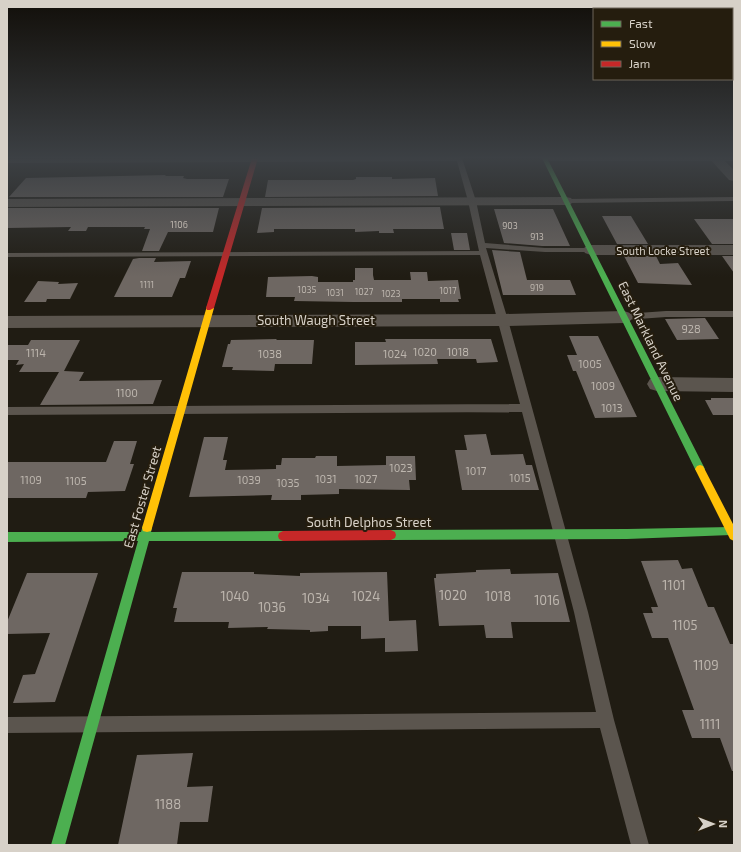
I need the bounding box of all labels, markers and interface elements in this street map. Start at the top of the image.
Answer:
legend [593,8,733,80]
text: Fast [629,16,653,30]
text: Slow [629,36,656,50]
text: Jam [629,56,650,70]
house number: 1106 [170,219,188,230]
house number: 903 [502,220,518,231]
house number: 913 [530,231,544,242]
street label: South Locke Street [616,244,710,257]
street label: East Markland Avenue [615,278,687,404]
house number: 1111 [140,279,154,290]
house number: 919 [530,282,544,293]
house number: 1035 [298,284,317,295]
house number: 1017 [439,285,457,296]
house number: 1027 [355,286,374,297]
house number: 1031 [326,287,344,298]
house number: 1023 [381,288,401,299]
street label: South Waugh Street [257,312,375,328]
house number: 928 [681,322,701,335]
house number: 1020 [413,345,437,358]
house number: 1018 [447,345,469,358]
house number: 1114 [26,346,46,359]
house number: 1038 [258,347,282,360]
house number: 1024 [383,347,407,360]
house number: 1005 [578,357,602,370]
house number: 1009 [591,379,615,392]
house number: 1100 [116,386,138,399]
house number: 1013 [601,401,623,414]
street label: East Foster Street [120,444,164,550]
house number: 1023 [389,461,413,474]
house number: 1017 [465,464,487,477]
house number: 1015 [509,471,531,484]
house number: 1031 [315,472,337,485]
house number: 1027 [355,472,378,485]
house number: 1109 [20,473,42,486]
house number: 1039 [237,473,261,486]
house number: 1105 [65,474,87,487]
house number: 1035 [276,476,300,489]
street label: South Delphos Street [306,514,432,530]
house number: 1101 [662,577,686,593]
house number: 1020 [439,587,467,603]
house number: 1040 [221,588,249,604]
house number: 1024 [352,588,380,604]
house number: 1018 [485,588,511,604]
house number: 1034 [302,590,330,606]
house number: 1016 [534,592,560,608]
house number: 1036 [258,599,286,615]
house number: 1105 [672,617,698,633]
house number: 1109 [693,657,719,673]
house number: 1111 [700,716,720,732]
house number: 1188 [155,796,181,812]
north arrow [693,804,733,844]
text: N [717,820,730,828]

